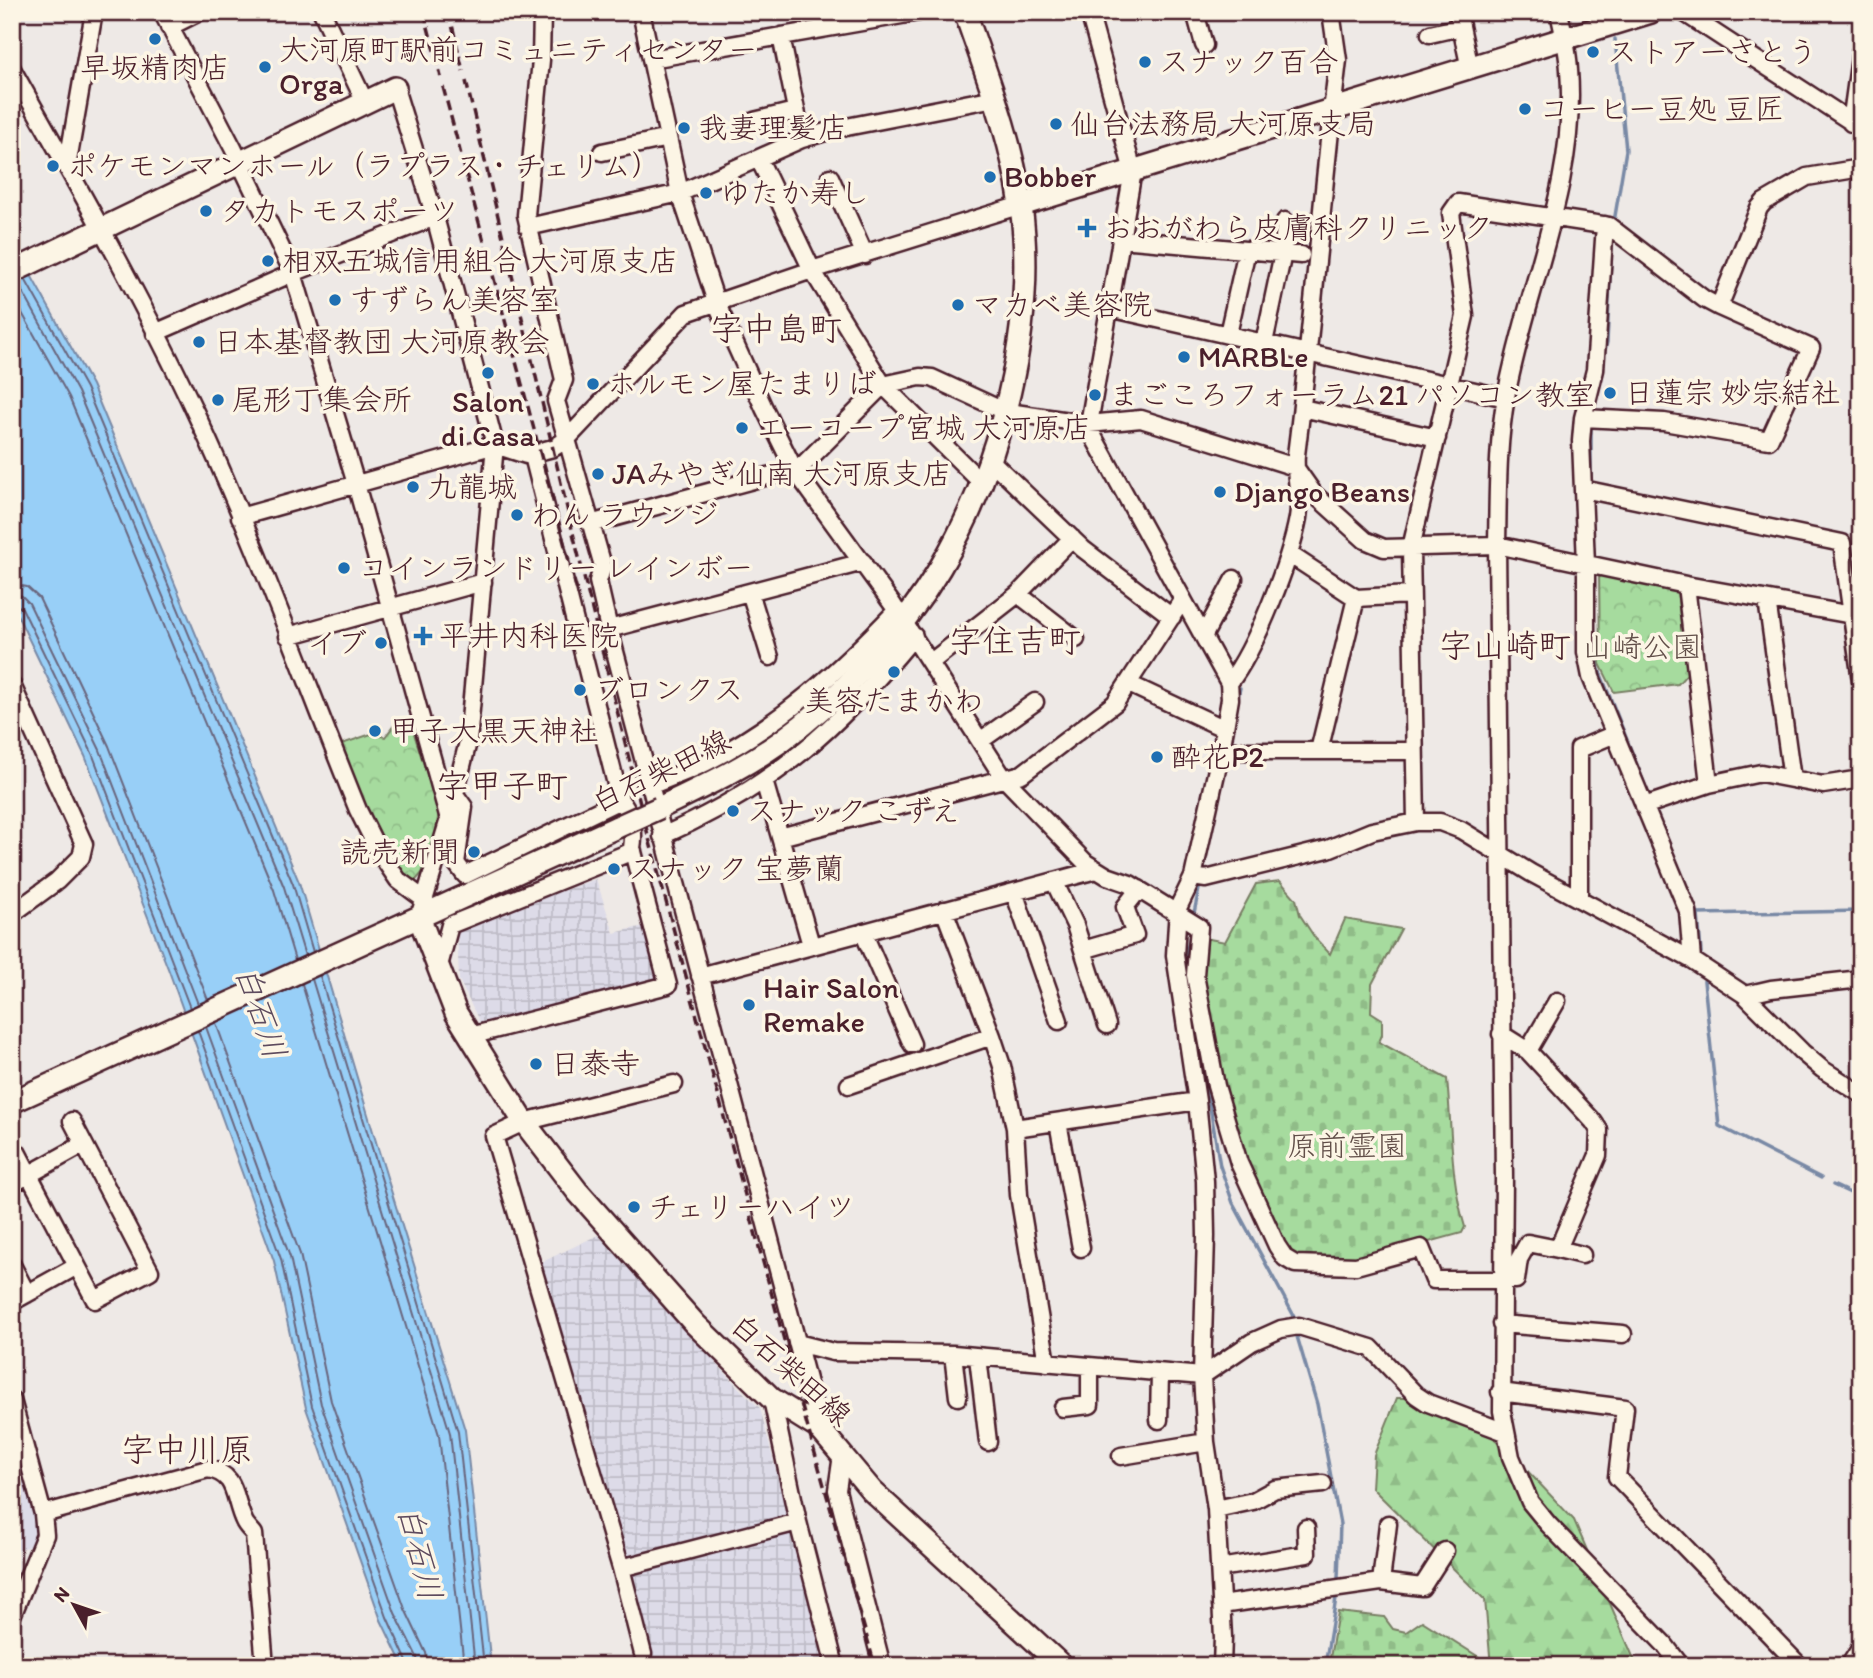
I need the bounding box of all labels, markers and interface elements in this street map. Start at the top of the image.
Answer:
marker: 早坂精肉店 [147,31,163,47]
place label: 大河原町駅前コミュニティセンター Orga [279,31,758,102]
place label: ストアーさとう [1607,33,1818,70]
place label: スナック百合 [1159,43,1338,80]
marker: ストアーさとう [1585,44,1601,60]
place label: 早坂精肉店 [80,49,230,86]
marker: スナック百合 [1137,54,1153,70]
marker: 大河原町駅前コミュニティセンター Orga [257,59,273,75]
place label: コーヒー豆処 豆匠 [1539,90,1784,127]
marker: コーヒー豆処 豆匠 [1517,101,1533,117]
place label: 仙台法務局 大河原支局 [1070,105,1377,142]
place label: 我妻理髪店 [698,109,848,146]
marker: 仙台法務局 大河原支局 [1048,116,1064,132]
marker: 我妻理髪店 [676,120,692,136]
place label: ポケモンマンホール（ラプラス・チェリム） [67,147,661,184]
marker: ポケモンマンホール（ラプラス・チェリム） [45,158,61,174]
place label: Bobber [1004,158,1096,195]
marker: Bobber [982,169,998,185]
place label: ゆたか寿し [720,174,870,211]
marker: ゆたか寿し [698,185,714,201]
place label: タカトモスポーツ [220,192,459,229]
marker: タカトモスポーツ [198,203,214,219]
place label: おおがわら皮膚科クリニック [1103,209,1493,246]
marker: おおがわら皮膚科クリニック [1077,218,1097,238]
place label: 相双五城信用組合 大河原支店 [282,242,679,279]
marker: 相双五城信用組合 大河原支店 [260,253,276,269]
place label: すずらん美容室 [349,281,559,318]
place label: マカベ美容院 [972,286,1152,323]
marker: すずらん美容室 [327,292,343,308]
marker: マカベ美容院 [950,297,966,313]
district label: 字中島町 [710,309,842,348]
place label: 日本基督教団 大河原教会 [213,323,550,360]
marker: 日本基督教団 大河原教会 [191,334,207,350]
place label: MARBLe [1198,338,1309,375]
marker: MARBLe [1176,349,1192,365]
marker: Salon di Casa [480,365,496,381]
place label: ホルモン屋たまりば [607,365,877,402]
place label: 日蓮宗 妙宗結社 [1624,374,1841,411]
marker: ホルモン屋たまりば [585,376,601,392]
place label: まごころフォーラム21 パソコン教室 [1109,376,1595,413]
place label: 尾形丁集会所 [232,381,412,418]
place label: Salon di Casa [441,383,535,454]
marker: 日蓮宗 妙宗結社 [1602,385,1618,401]
marker: まごころフォーラム21 パソコン教室 [1087,387,1103,403]
marker: 尾形丁集会所 [210,392,226,408]
place label: エーコープ宮城 大河原店 [756,409,1092,446]
marker: エーコープ宮城 大河原店 [734,420,750,436]
place label: JAみやぎ仙南 大河原支店 [612,455,952,492]
marker: JAみやぎ仙南 大河原支店 [590,466,606,482]
place label: 九龍城 [427,468,517,505]
place label: Django Beans [1234,473,1410,510]
marker: 九龍城 [405,479,421,495]
marker: Django Beans [1212,484,1228,500]
place label: わん ラウンジ [531,496,718,533]
marker: わん ラウンジ [509,507,525,523]
place label: コインランドリー レインボー [358,549,754,586]
marker: コインランドリー レインボー [336,560,352,576]
place label: 平井内科医院 [439,617,619,654]
district label: 字住吉町 [949,621,1081,660]
place label: イブ [307,624,367,661]
marker: 平井内科医院 [413,626,433,646]
district label: 字山崎町 [1439,626,1571,665]
park label: 山崎公園 [1582,628,1702,665]
marker: イブ [373,635,389,651]
marker: 美容たまかわ [886,664,902,680]
place label: ブロンクス [594,671,743,708]
marker: ブロンクス [572,682,588,698]
place label: 美容たまかわ [804,682,984,719]
place label: 甲子大黒天神社 [389,712,599,749]
street label: 白石柴田線 [585,721,736,820]
marker: 甲子大黒天神社 [367,723,383,739]
place label: 酔花P2 [1171,738,1264,775]
marker: 酔花P2 [1149,749,1165,765]
district label: 字甲子町 [436,766,568,805]
place label: スナック こずえ [747,792,961,829]
marker: スナック こずえ [725,803,741,819]
place label: 読売新聞 [340,833,460,870]
marker: 読売新聞 [466,844,482,860]
place label: スナック 宝夢蘭 [628,850,844,887]
marker: スナック 宝夢蘭 [606,861,622,877]
water label: 白石川 [227,960,295,1064]
place label: Hair Salon Remake [763,969,899,1040]
marker: Hair Salon Remake [741,997,757,1013]
place label: 日泰寺 [550,1045,640,1082]
marker: 日泰寺 [528,1056,544,1072]
park label: 原前霊園 [1287,1127,1407,1164]
place label: チェリーハイツ [648,1188,855,1225]
marker: チェリーハイツ [626,1199,642,1215]
street label: 白石柴田線 [723,1306,859,1434]
district label: 字中川原 [121,1430,253,1469]
water label: 白石川 [390,1502,450,1604]
north arrow [38,1570,108,1640]
text: N [48,1582,74,1607]

